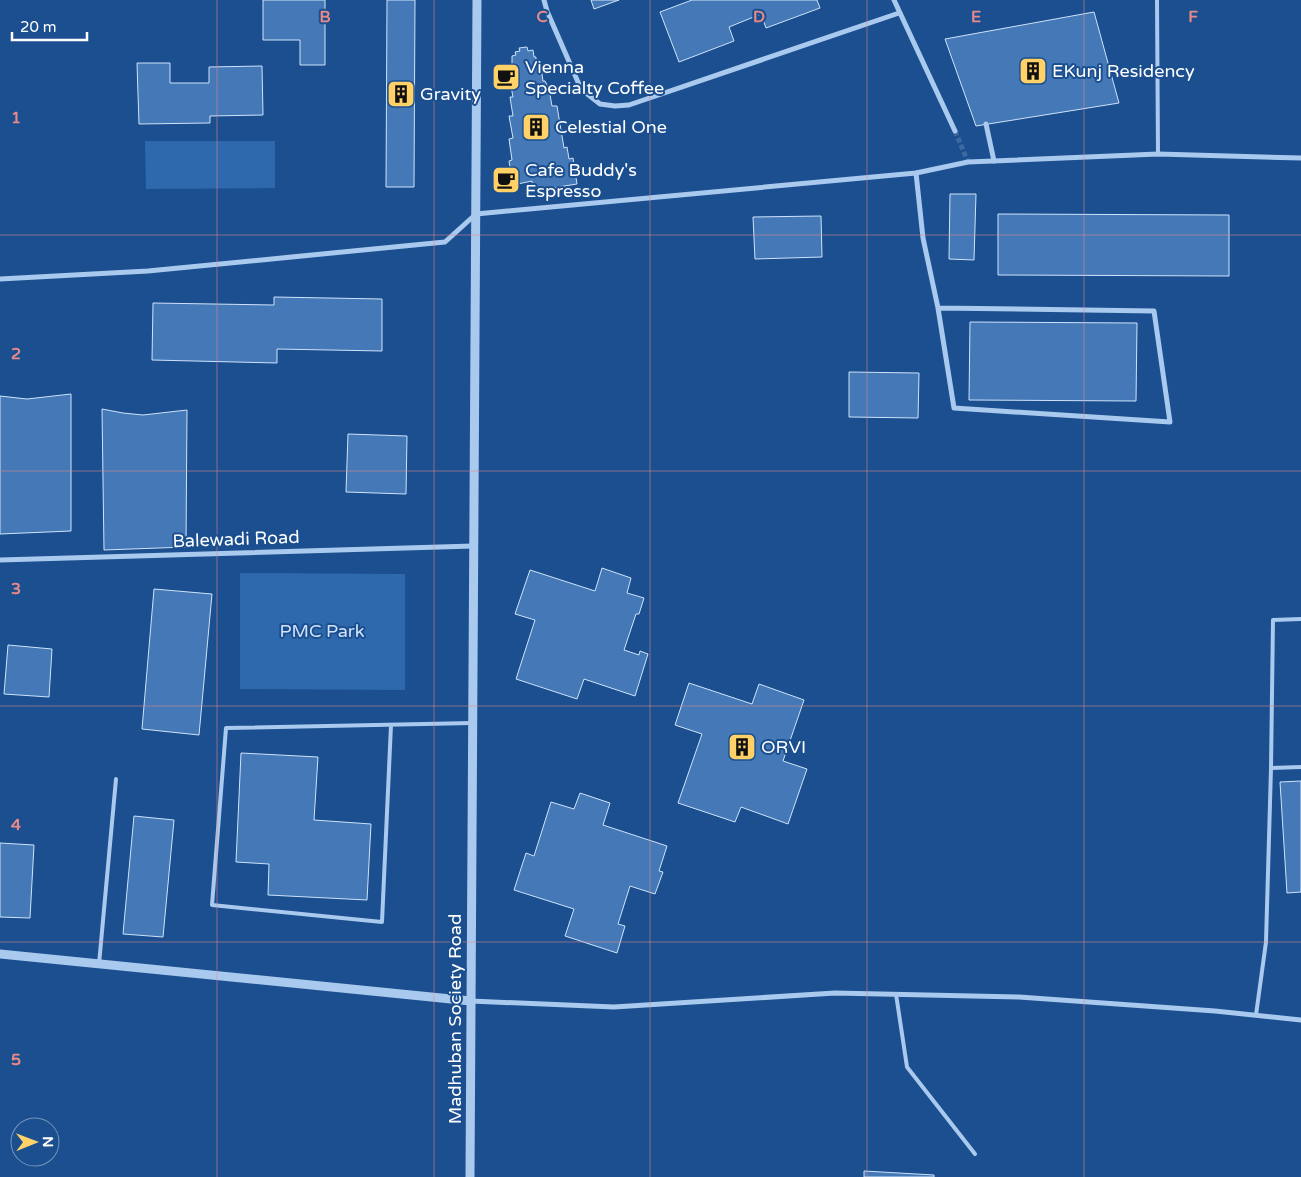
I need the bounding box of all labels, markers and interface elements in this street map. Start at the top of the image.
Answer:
text: B [319,7,331,27]
text: C [536,7,548,27]
text: D [753,7,765,27]
text: E [971,7,981,27]
text: F [1188,7,1198,27]
scale bar [12,10,88,42]
text: 20 m [20,18,57,36]
place label: Vienna Specialty Coffee [525,56,664,99]
building icon: EKunj Residency [1018,56,1048,86]
place label: EKunj Residency [1052,60,1195,82]
cafe icon: Vienna Specialty Coffee [491,62,521,92]
building icon: Gravity [386,79,416,109]
place label: Gravity [420,83,481,105]
text: 1 [11,108,21,128]
building icon: Celestial One [521,112,551,142]
place label: Celestial One [555,116,667,138]
place label: Cafe Buddy's Espresso [525,159,637,202]
cafe icon: Cafe Buddy's Espresso [491,165,521,195]
text: 2 [11,344,21,364]
street label: Balewadi Road [172,526,300,552]
text: 3 [11,579,21,599]
park label: PMC Park [279,620,365,642]
building icon: ORVI [727,732,757,762]
place label: ORVI [761,736,806,758]
text: 4 [11,815,21,835]
street label: Madhuban Society Road [444,914,466,1124]
text: 5 [11,1050,21,1070]
north arrow [10,1117,60,1167]
text: N [39,1136,56,1148]

